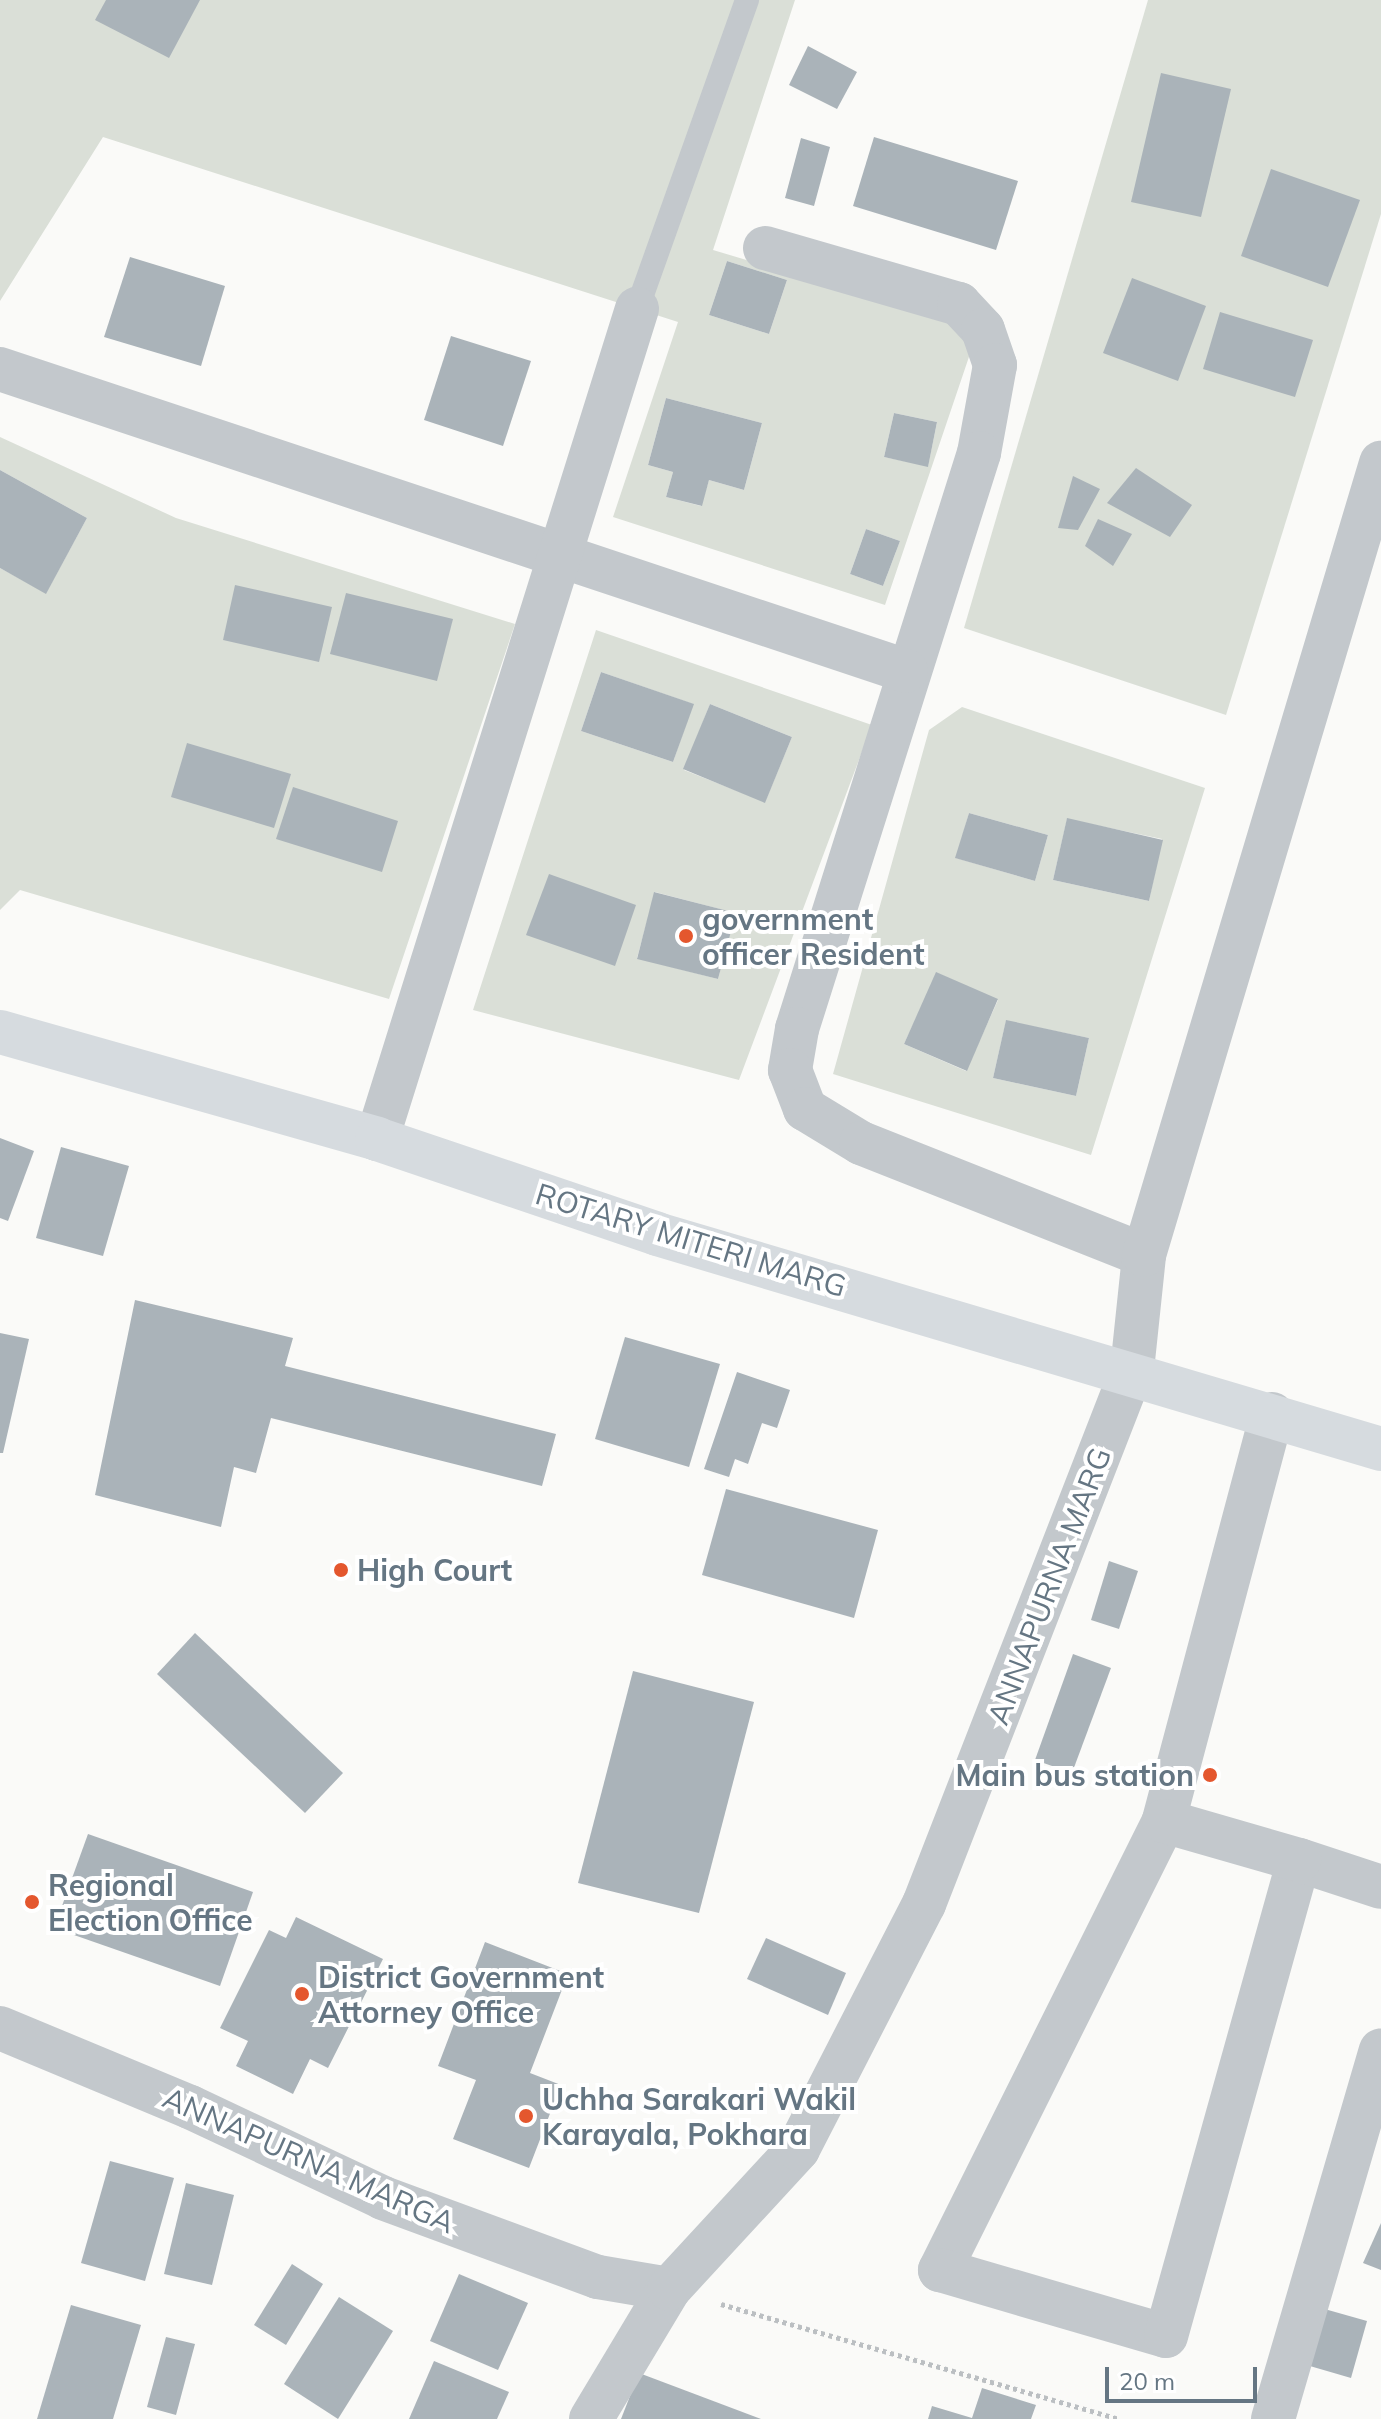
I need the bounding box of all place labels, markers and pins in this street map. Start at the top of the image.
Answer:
place label: government officer Resident [702,901,925,972]
marker: government officer Resident [677,927,695,945]
place label: High Court [357,1552,512,1588]
marker: High Court [332,1561,350,1579]
place label: Main bus station [956,1757,1194,1793]
marker: Main bus station [1201,1766,1219,1784]
place label: Regional Election Office [48,1867,253,1938]
marker: Regional Election Office [23,1893,41,1911]
place label: District Government Attorney Office [318,1959,604,2030]
marker: District Government Attorney Office [293,1985,311,2003]
place label: Uchha Sarakari Wakil Karayala, Pokhara [542,2081,856,2152]
marker: Uchha Sarakari Wakil Karayala, Pokhara [517,2107,535,2125]

